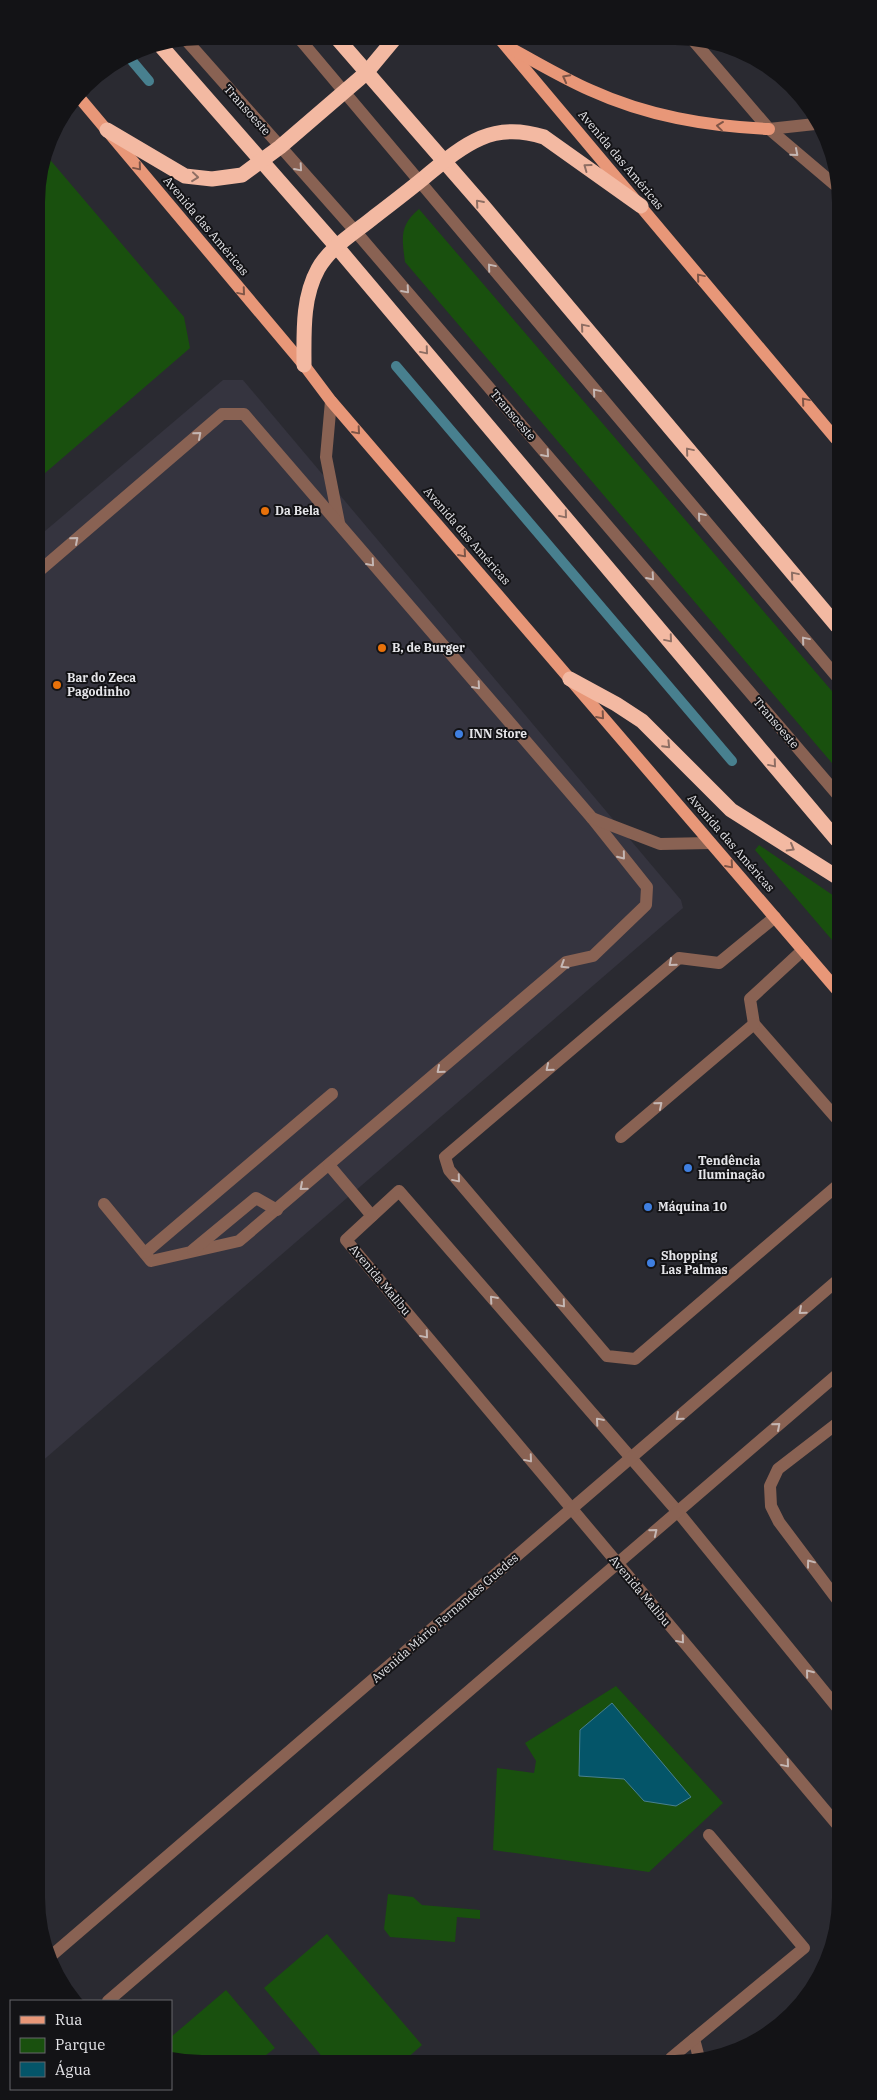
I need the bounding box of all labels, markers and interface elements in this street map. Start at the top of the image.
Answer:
one-way arrow [562,74,571,84]
street label: Transoeste [221,81,274,138]
street label: Avenida das Américas [575,107,667,212]
one-way arrow [716,121,724,132]
one-way arrow [790,147,799,156]
one-way arrow [132,161,140,170]
one-way arrow [293,163,302,172]
one-way arrow [584,164,593,173]
one-way arrow [191,171,199,182]
street label: Avenida das Américas [160,173,252,278]
one-way arrow [476,199,485,208]
one-way arrow [488,264,497,273]
one-way arrow [698,274,706,283]
one-way arrow [400,285,409,294]
one-way arrow [236,286,245,295]
one-way arrow [582,324,590,333]
one-way arrow [419,345,427,354]
street label: Transoeste [487,386,540,443]
one-way arrow [592,388,601,397]
one-way arrow [801,398,810,407]
one-way arrow [351,425,360,434]
one-way arrow [192,432,201,440]
one-way arrow [540,448,549,457]
one-way arrow [686,448,695,457]
street label: Avenida das Américas [421,484,514,588]
place label: Da Bela [275,503,320,518]
marker: Da Bela [259,505,271,517]
one-way arrow [558,509,566,518]
one-way arrow [697,512,706,521]
one-way arrow [69,537,78,546]
one-way arrow [457,548,466,557]
one-way arrow [365,557,374,566]
one-way arrow [646,571,654,580]
one-way arrow [790,572,799,581]
one-way arrow [663,634,672,643]
one-way arrow [803,637,811,646]
place label: B, de Burger [392,640,465,655]
marker: B, de Burger [376,642,388,654]
place label: Bar do Zeca Pagodinho [67,670,136,699]
marker: Bar do Zeca Pagodinho [51,679,63,691]
one-way arrow [471,680,480,689]
street label: Transoeste [750,694,803,751]
one-way arrow [596,710,605,719]
place label: INN Store [469,726,527,741]
marker: INN Store [453,728,465,740]
one-way arrow [661,739,670,748]
one-way arrow [767,758,775,767]
street label: Avenida das Américas [685,791,778,895]
one-way arrow [786,842,795,852]
one-way arrow [617,851,626,860]
one-way arrow [724,860,733,869]
one-way arrow [669,958,678,967]
one-way arrow [560,959,569,969]
one-way arrow [545,1063,554,1072]
one-way arrow [436,1064,445,1073]
one-way arrow [653,1102,662,1111]
place label: Tendência Iluminação [698,1153,765,1182]
marker: Tendência Iluminação [682,1162,694,1174]
one-way arrow [452,1174,461,1183]
one-way arrow [300,1182,309,1190]
place label: Máquina 10 [658,1199,727,1214]
marker: Máquina 10 [642,1201,654,1213]
street label: Avenida Malibu [346,1241,415,1319]
place label: Shopping Las Palmas [661,1248,728,1277]
marker: Shopping Las Palmas [645,1257,657,1269]
one-way arrow [489,1295,498,1304]
one-way arrow [556,1298,565,1307]
one-way arrow [798,1305,807,1314]
one-way arrow [419,1329,428,1338]
one-way arrow [675,1411,684,1420]
one-way arrow [596,1418,605,1427]
one-way arrow [772,1423,781,1432]
one-way arrow [524,1453,532,1462]
one-way arrow [648,1529,657,1537]
street label: Avenida Mário Fernandes Guedes [368,1550,521,1685]
street label: Avenida Malibu [606,1552,675,1630]
one-way arrow [807,1559,816,1569]
one-way arrow [676,1634,684,1643]
one-way arrow [806,1670,815,1679]
one-way arrow [781,1759,790,1768]
legend [10,2000,172,2090]
text: Rua [55,2010,82,2029]
text: Parque [55,2035,105,2054]
text: Água [55,2060,91,2079]

